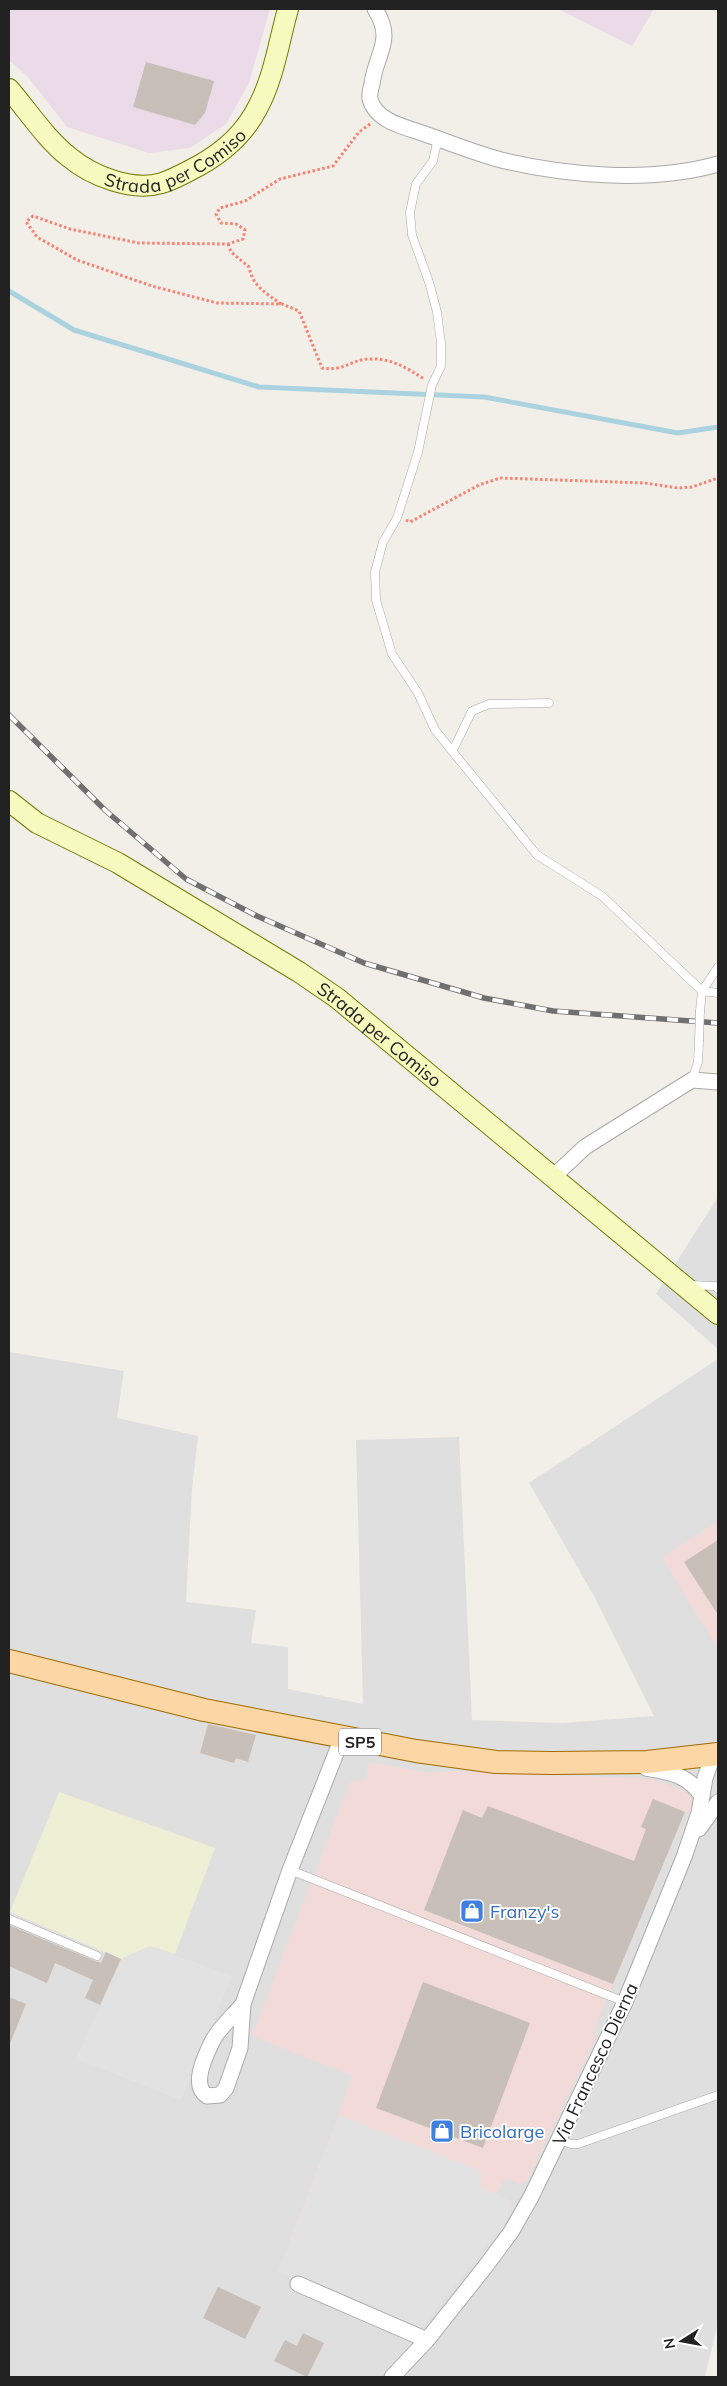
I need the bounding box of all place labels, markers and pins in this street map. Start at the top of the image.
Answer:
shop icon: Franzy's [459,1898,485,1924]
place label: Franzy's [490,1900,559,1923]
shop icon: Bricolarge [429,2118,455,2144]
place label: Bricolarge [460,2120,544,2143]

